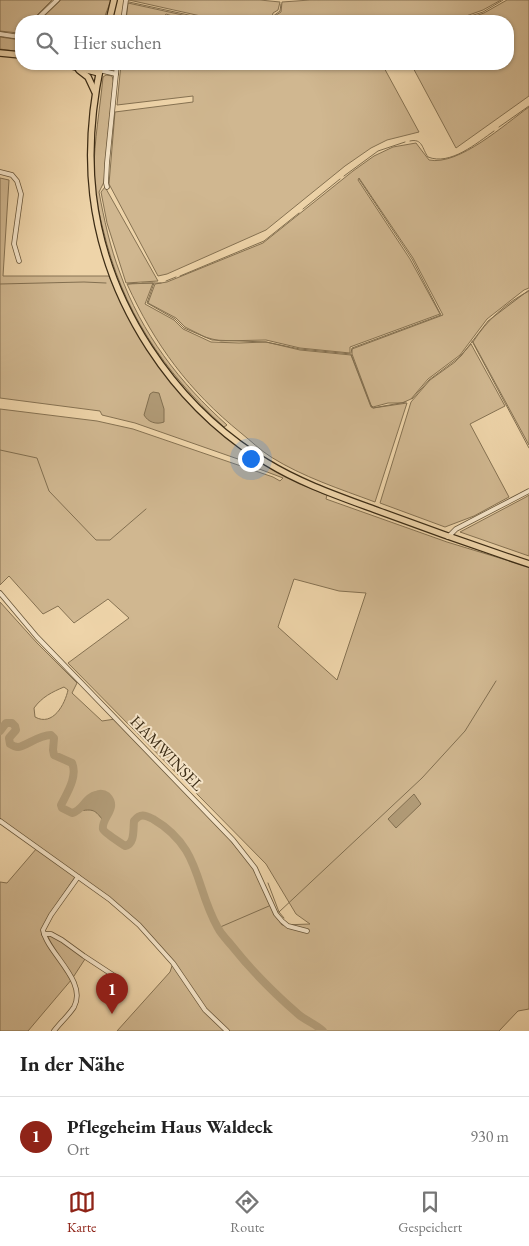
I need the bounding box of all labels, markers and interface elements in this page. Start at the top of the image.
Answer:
search box [15,15,514,70]
icon: search [33,29,61,57]
text: Hier suchen [73,30,162,55]
your location [238,446,264,472]
street label: HAMWINSEL [126,711,209,796]
pin: 1 [96,973,128,1014]
text: In der Nähe [20,1050,125,1077]
text: Pflegeheim Haus Waldeck [67,1114,273,1139]
text: 1 [32,1126,40,1147]
text: 930 m [470,1126,509,1147]
text: Ort [67,1139,90,1160]
tab: Karte [67,1188,97,1236]
tab: Route [230,1188,265,1236]
tab: Gespeichert [398,1188,462,1236]

